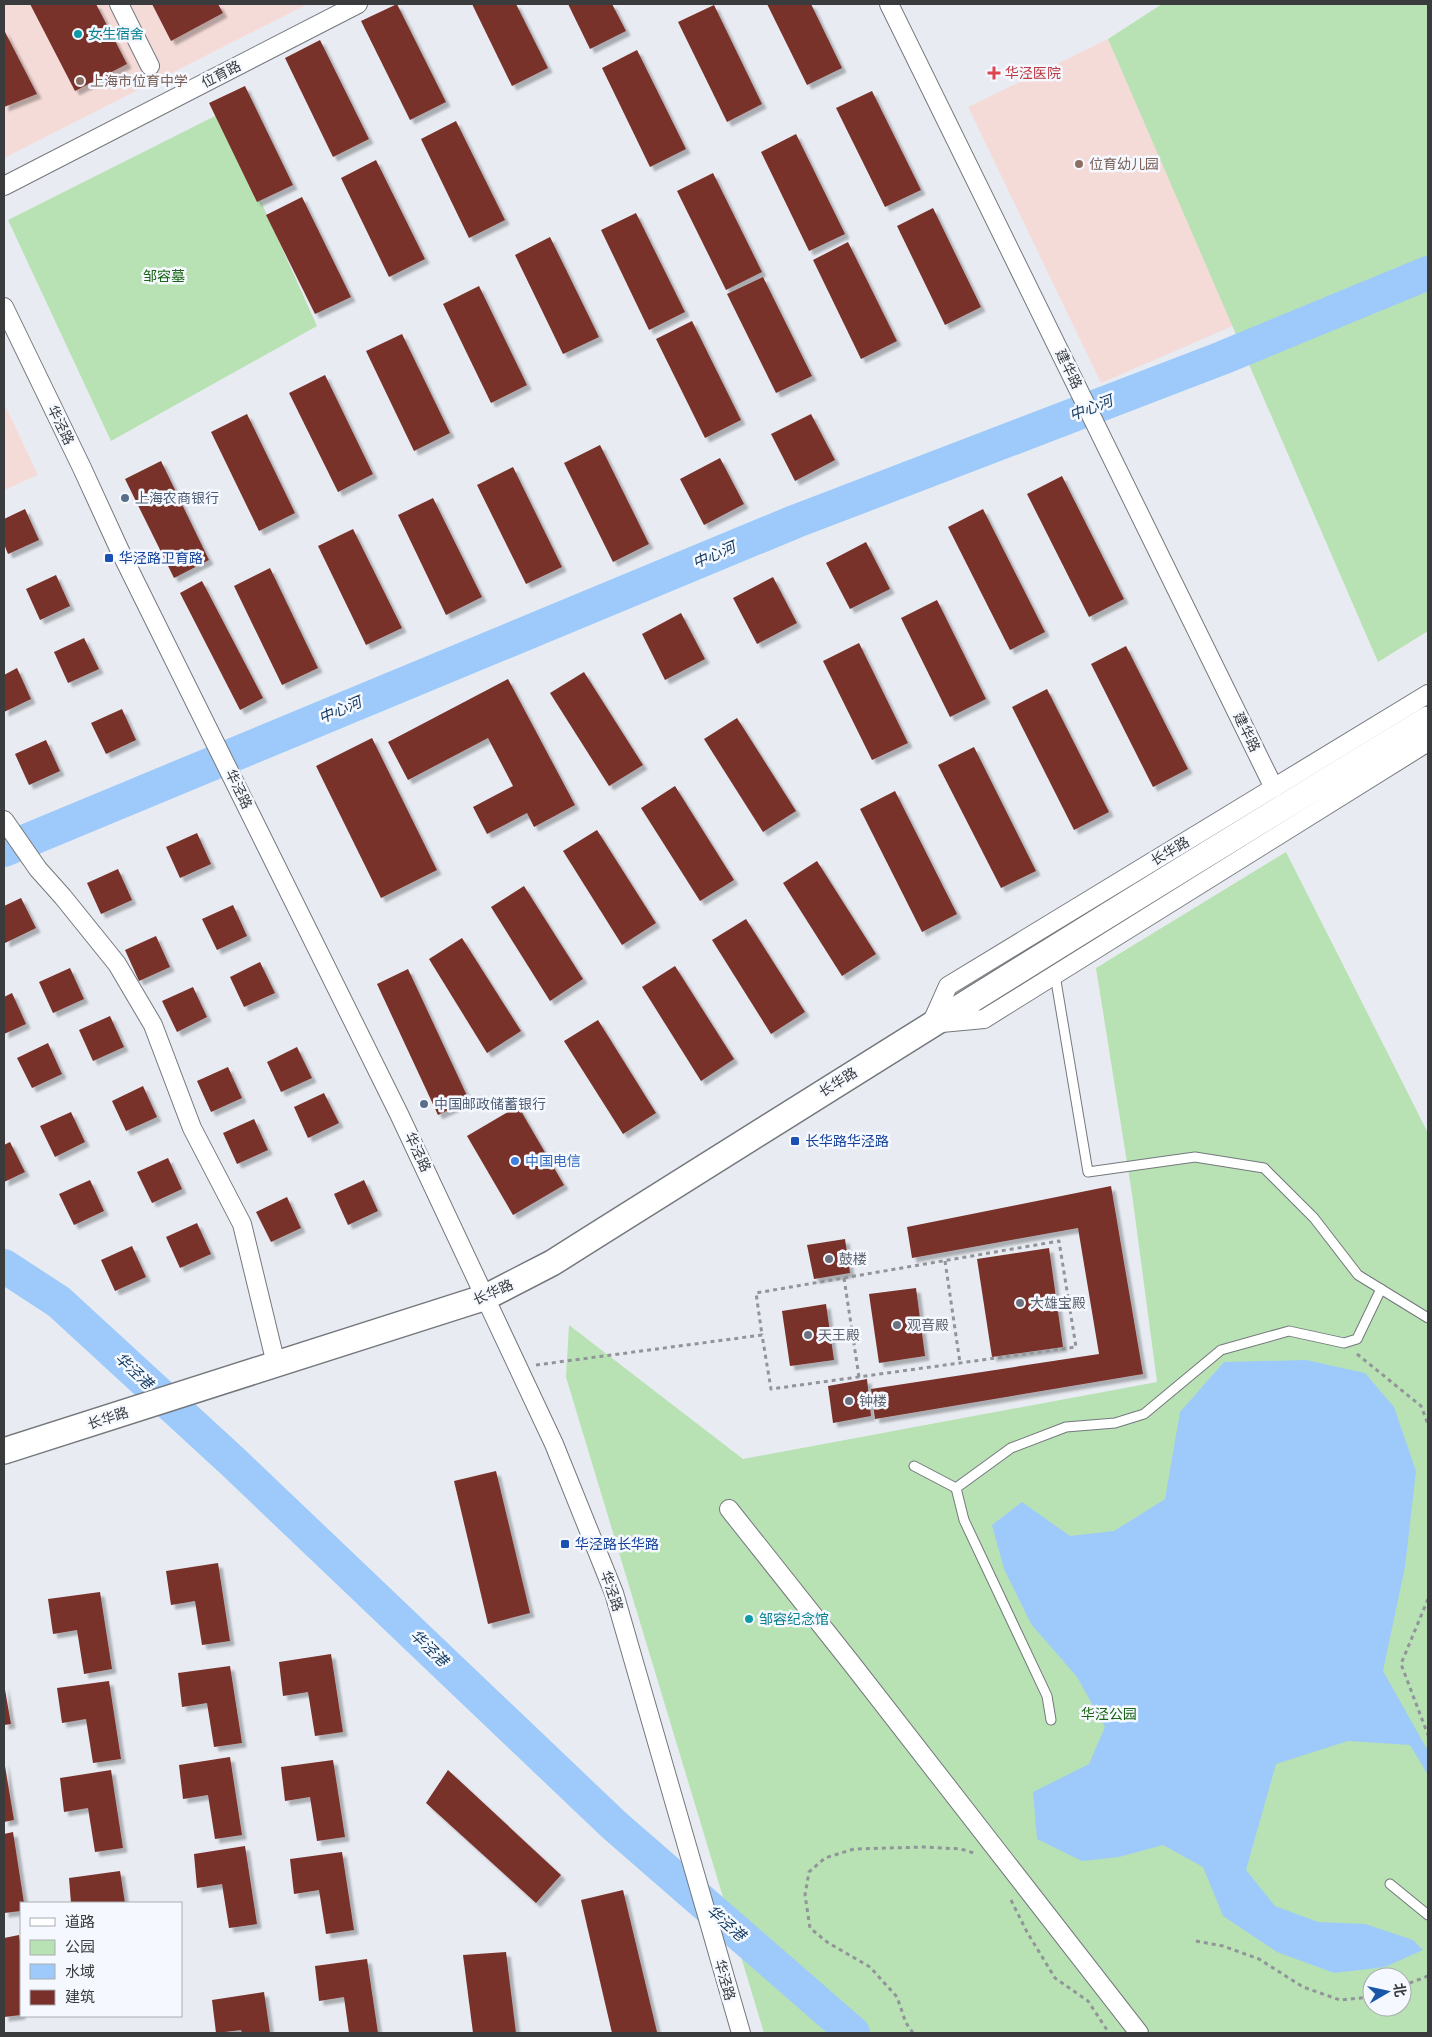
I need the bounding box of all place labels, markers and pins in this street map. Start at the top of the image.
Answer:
place label: 女生宿舍 [88,25,144,42]
marker: 女生宿舍 [72,28,84,40]
place label: 华泾医院 [1005,64,1061,81]
marker: 华泾医院 [987,66,1001,80]
place label: 上海市位育中学 [90,72,188,89]
marker: 上海市位育中学 [74,75,86,87]
place label: 位育幼儿园 [1089,155,1159,172]
marker: 位育幼儿园 [1073,158,1085,170]
place label: 上海农商银行 [135,489,219,506]
marker: 上海农商银行 [119,492,131,504]
place label: 华泾路卫育路 [119,549,203,566]
marker: 华泾路卫育路 [103,552,115,564]
place label: 中国邮政储蓄银行 [434,1095,546,1112]
marker: 中国邮政储蓄银行 [418,1098,430,1110]
place label: 长华路华泾路 [805,1132,889,1149]
marker: 长华路华泾路 [789,1135,801,1147]
place label: 中国电信 [525,1152,581,1169]
marker: 中国电信 [509,1155,521,1167]
place label: 鼓楼 [839,1250,867,1267]
marker: 鼓楼 [823,1253,835,1265]
place label: 大雄宝殿 [1030,1294,1086,1311]
marker: 大雄宝殿 [1014,1297,1026,1309]
place label: 观音殿 [907,1316,949,1333]
marker: 观音殿 [891,1319,903,1331]
place label: 天王殿 [818,1326,860,1343]
marker: 天王殿 [802,1329,814,1341]
place label: 钟楼 [859,1392,887,1409]
marker: 钟楼 [843,1395,855,1407]
place label: 华泾路长华路 [575,1535,659,1552]
marker: 华泾路长华路 [559,1538,571,1550]
place label: 邹容纪念馆 [759,1610,829,1627]
marker: 邹容纪念馆 [743,1613,755,1625]

